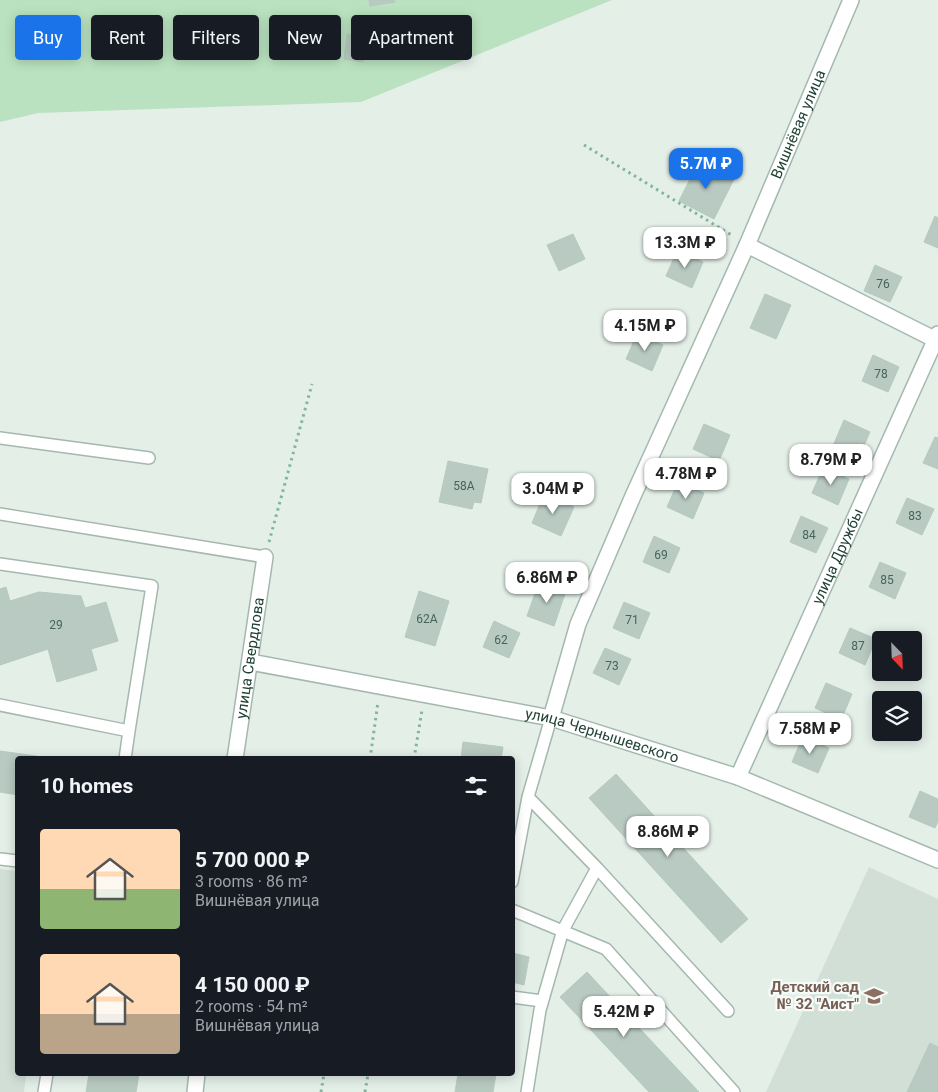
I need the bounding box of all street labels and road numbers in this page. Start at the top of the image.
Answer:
street label: Вишнёвая улица [767,67,829,181]
street label: улица Дружбы [808,506,867,607]
street label: улица Свердлова [232,596,268,720]
street label: улица Чернышевского [524,704,681,767]

